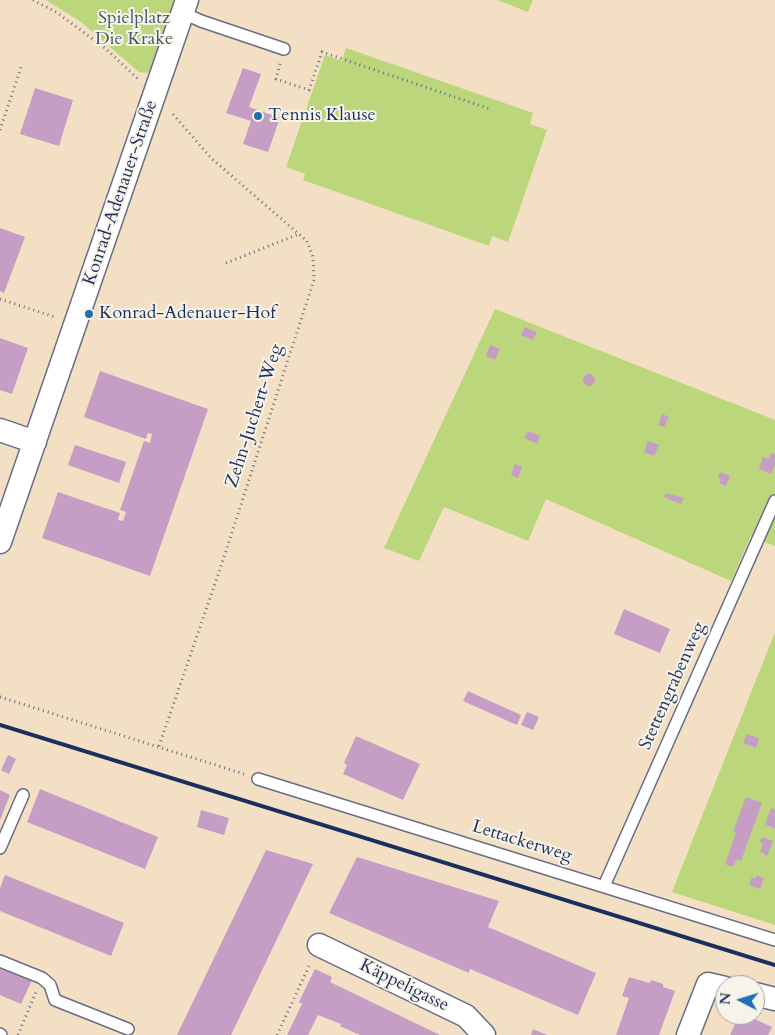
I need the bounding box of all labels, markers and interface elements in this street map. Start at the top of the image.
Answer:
park label: Spielplatz Die Krake [95,8,173,50]
street label: Konrad-Adenauer-Straße [79,98,163,288]
place label: Tennis Klause [268,105,376,127]
marker: Tennis Klause [252,110,264,122]
place label: Konrad-Adenauer-Hof [99,303,276,325]
marker: Konrad-Adenauer-Hof [83,308,95,320]
street label: Zehn-Juchert-Weg [222,341,288,491]
street label: Stettengrabenweg [635,619,711,753]
street label: Lettackerweg [469,817,575,867]
street label: Käppeligasse [356,955,452,1017]
north arrow [715,975,765,1025]
text: N [716,992,736,1006]

